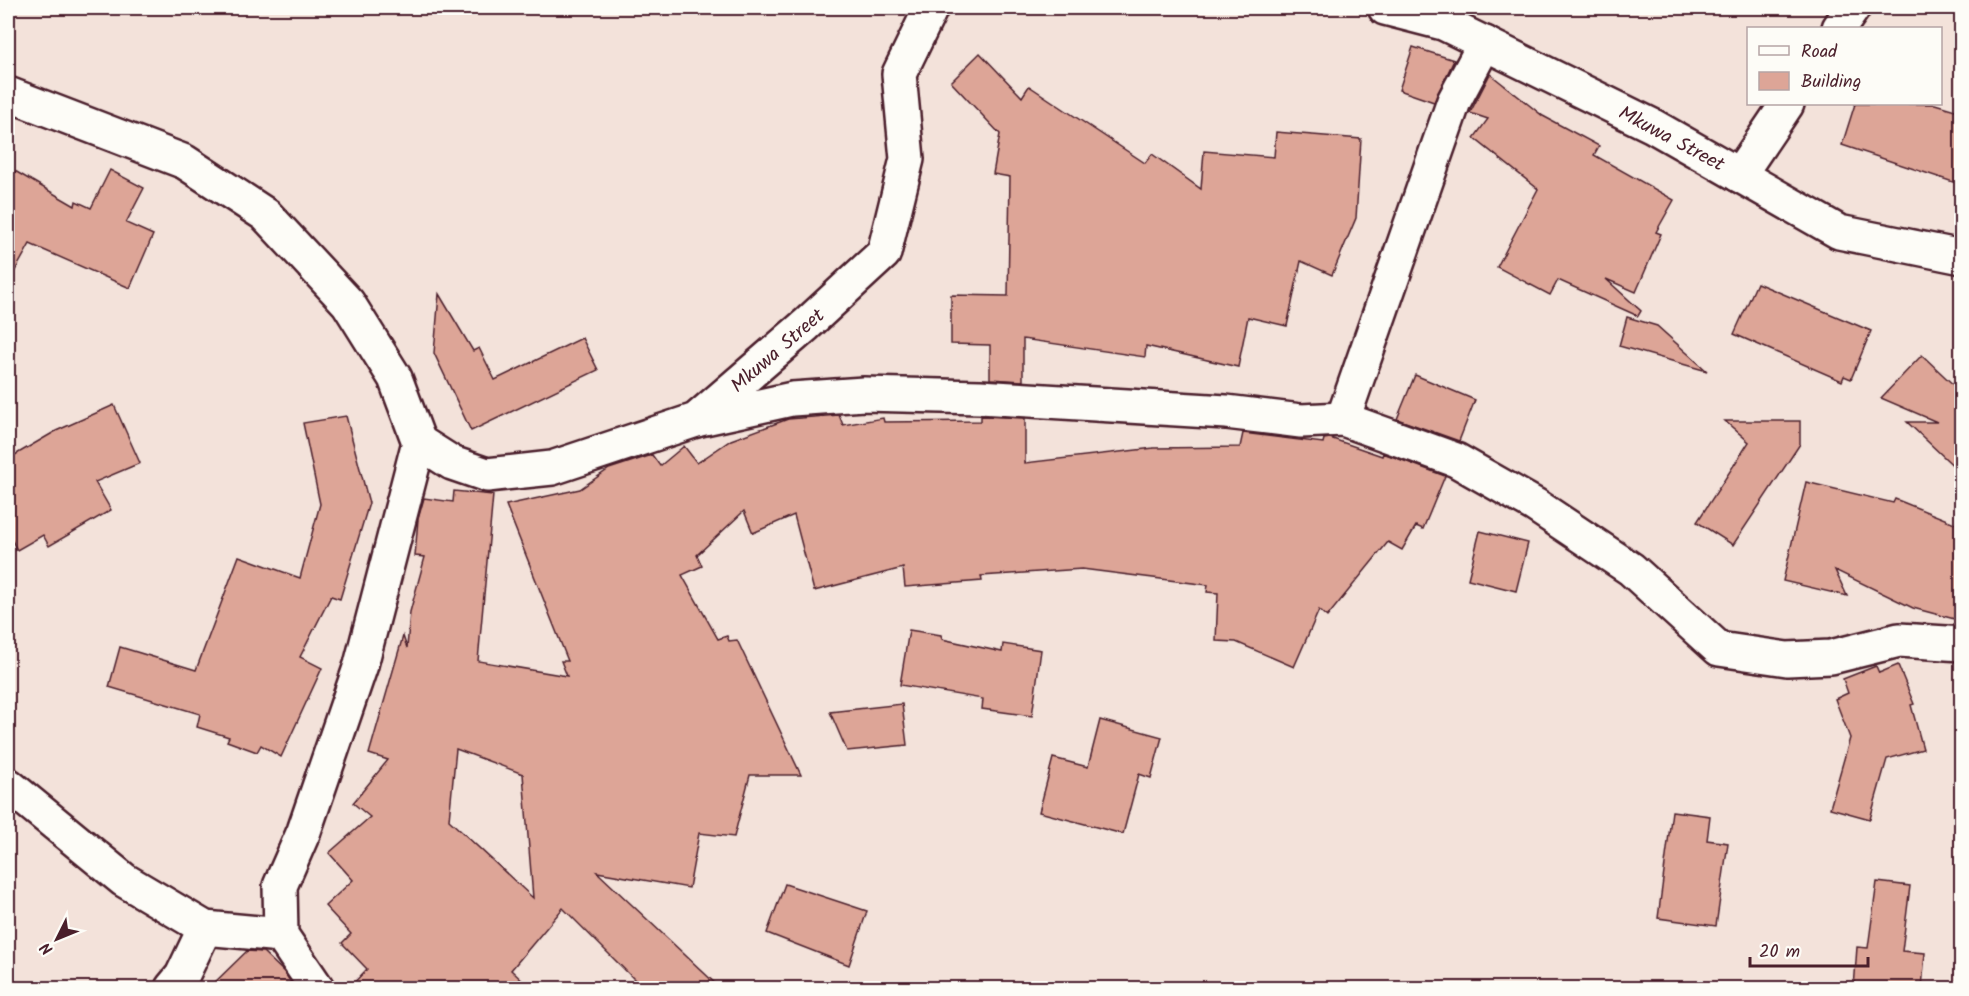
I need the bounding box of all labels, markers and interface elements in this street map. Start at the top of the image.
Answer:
legend [1747,27,1942,105]
text: Road [1801,38,1838,67]
text: Building [1801,68,1861,97]
street label: Mkuwa Street [1612,98,1730,181]
street label: Mkuwa Street [724,301,833,402]
north arrow [27,909,87,969]
scale bar [1750,930,1868,968]
text: N [35,936,60,960]
text: 20 m [1759,938,1800,967]

